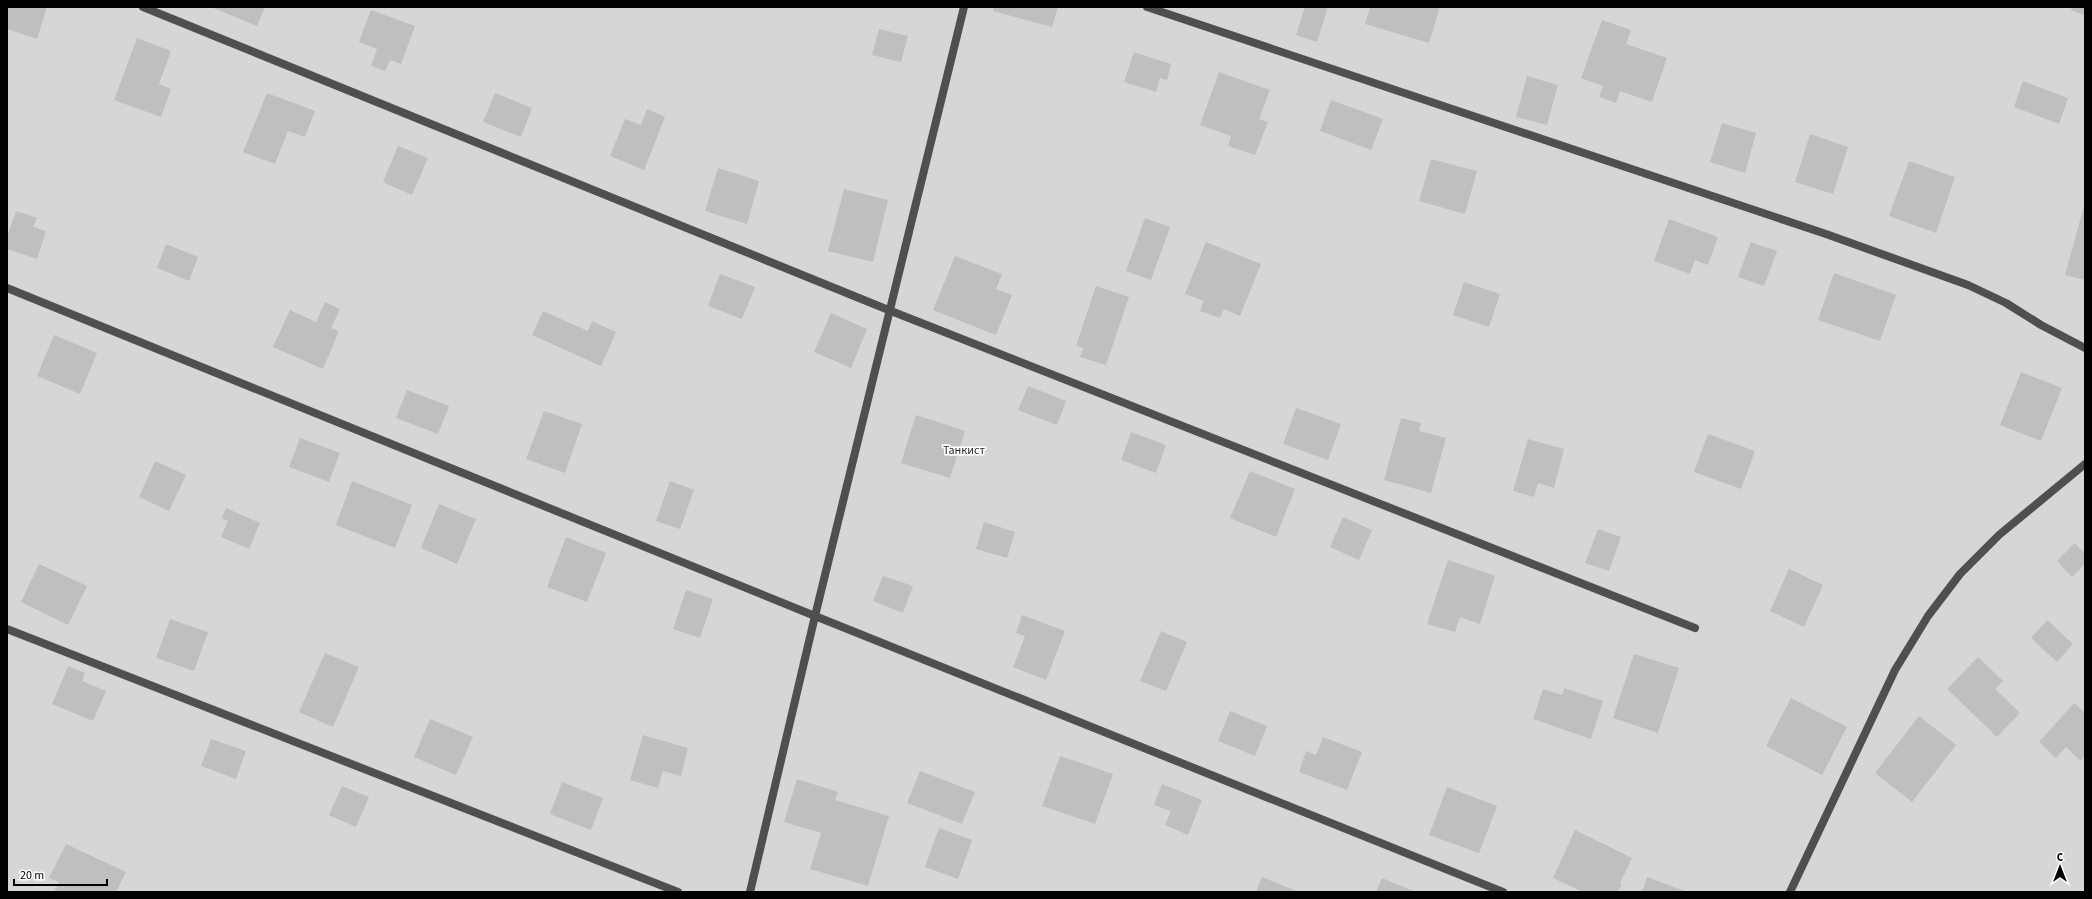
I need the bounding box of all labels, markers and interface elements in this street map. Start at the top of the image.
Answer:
park label: Танкист [943,442,985,459]
north arrow [2040,847,2080,887]
text: С [2057,850,2064,865]
scale bar [14,861,107,887]
text: 20 m [20,867,44,884]

